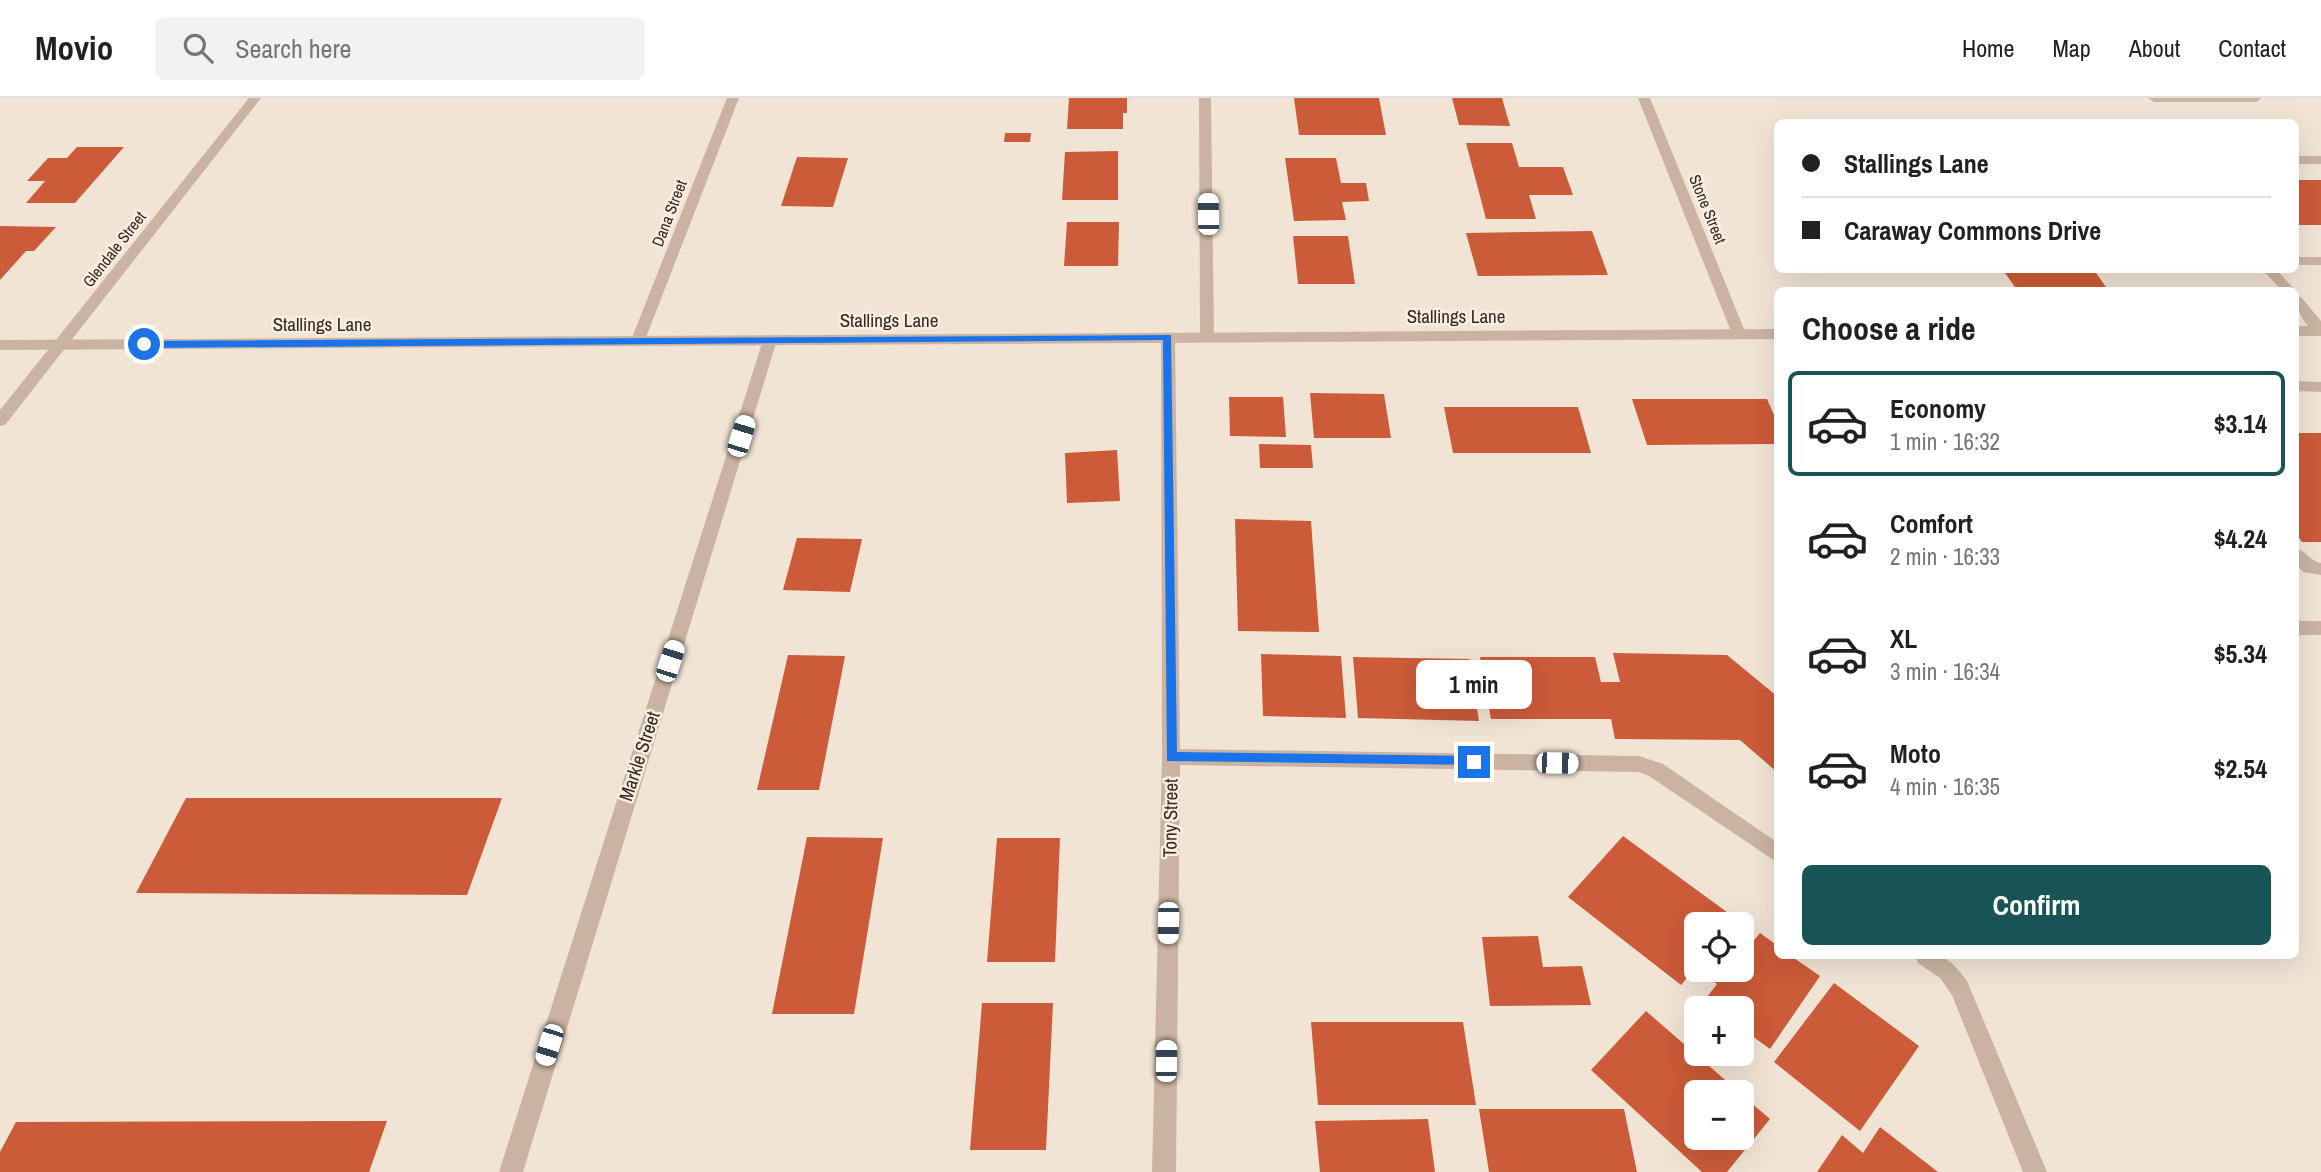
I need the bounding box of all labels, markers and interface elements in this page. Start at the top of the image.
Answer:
search box [155,17,645,80]
text: Movio [35,26,113,70]
icon: search [179,29,217,67]
text: Search here [235,31,351,66]
text: Home [1962,32,2014,64]
text: Map [2052,32,2091,64]
text: About [2129,32,2180,64]
text: Contact [2218,32,2286,64]
text: Stallings Lane [1844,146,1989,181]
street label: Stone Street [1684,171,1732,247]
street label: Dana Street [646,176,692,250]
car [1198,193,1219,235]
street label: Glendale Street [77,206,151,292]
text: Caraway Commons Drive [1844,213,2101,248]
street label: Stallings Lane [1407,303,1505,329]
street label: Stallings Lane [840,307,938,333]
text: Choose a ride [1802,307,1976,350]
street label: Stallings Lane [273,311,371,337]
route start [128,328,160,360]
text: Economy [1890,391,1986,426]
icon: car [1806,392,1869,455]
text: $3.14 [2214,406,2267,441]
car [725,413,758,459]
text: 1 min · 16:32 [1890,426,2000,457]
text: Comfort [1890,506,1973,541]
icon: car [1806,507,1869,570]
text: $4.24 [2214,521,2267,556]
text: 2 min · 16:33 [1890,541,2000,572]
text: XL [1890,621,1917,656]
icon: car [1806,622,1869,685]
text: $5.34 [2214,636,2267,671]
car [654,638,687,684]
text: 3 min · 16:34 [1890,656,2000,687]
callout: 1 min [1416,660,1532,710]
text: 1 min [1449,669,1499,700]
street label: Markle Street [612,707,666,804]
text: Moto [1890,736,1941,771]
icon: car [1806,737,1869,800]
route end [1458,746,1490,778]
text: $2.54 [2214,751,2267,786]
car [1536,752,1579,774]
text: 4 min · 16:35 [1890,771,2000,802]
street label: Tony Street [1156,778,1184,858]
button: Confirm [1802,865,2271,945]
car [1158,902,1179,944]
map controls [1684,912,1754,1150]
button: locate [1684,912,1754,982]
button: + [1684,996,1754,1066]
car [533,1022,566,1068]
car [1156,1040,1177,1082]
button: − [1684,1080,1754,1150]

